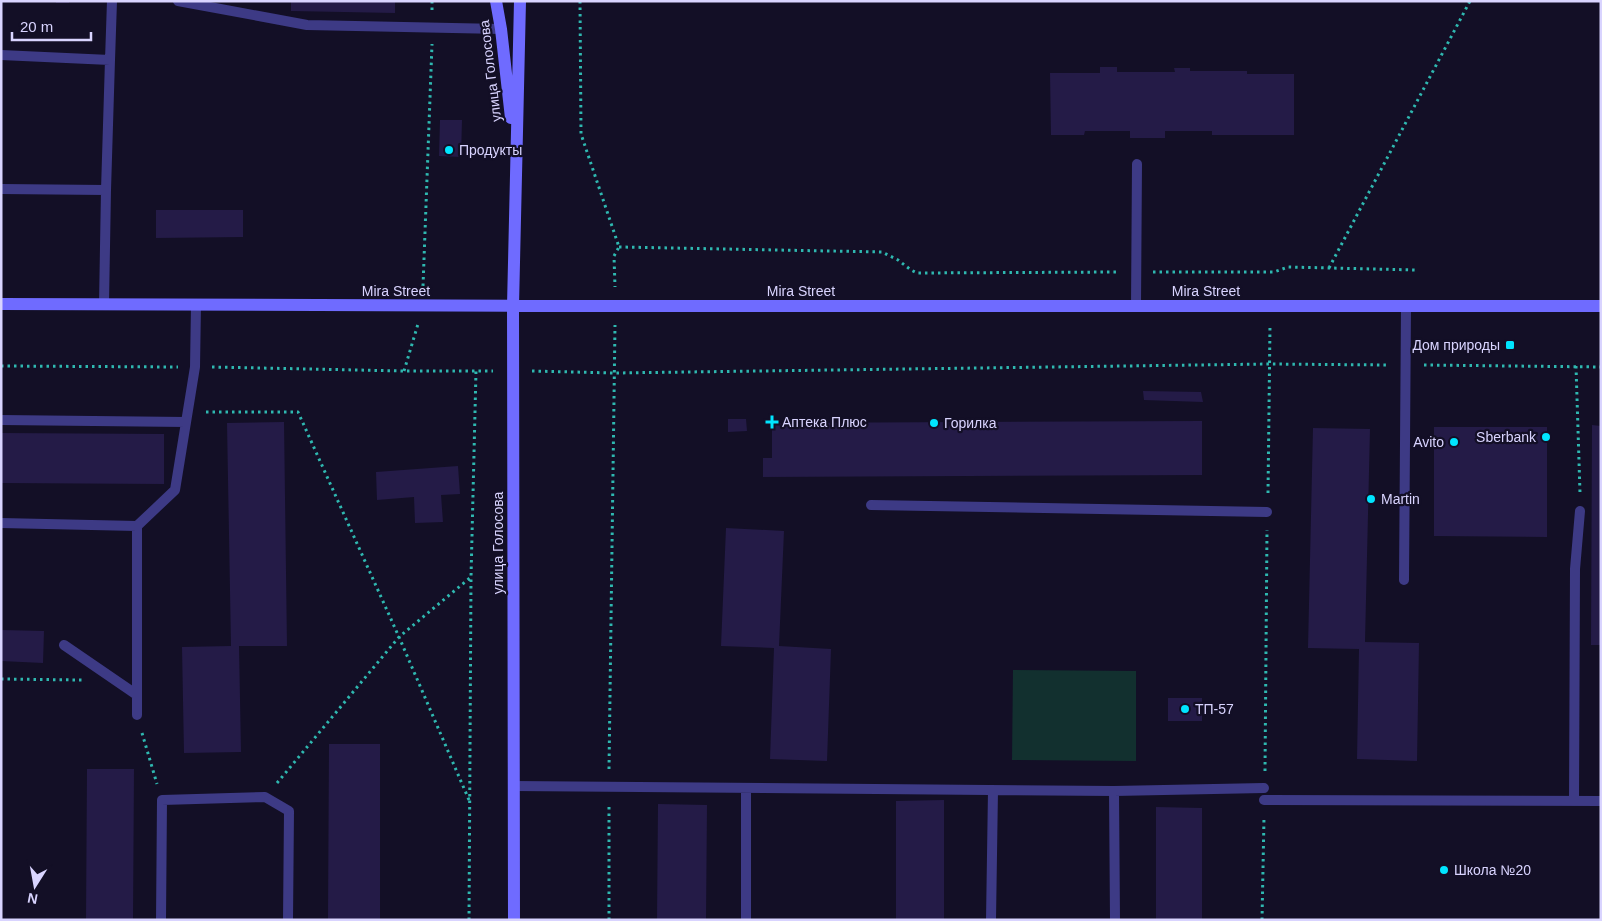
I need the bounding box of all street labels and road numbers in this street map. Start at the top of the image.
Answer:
street label: улица Голосова [476,19,504,123]
street label: Mira Street [362,283,430,299]
street label: Mira Street [767,283,835,299]
street label: Mira Street [1172,283,1240,299]
street label: улица Голосова [490,491,506,594]

